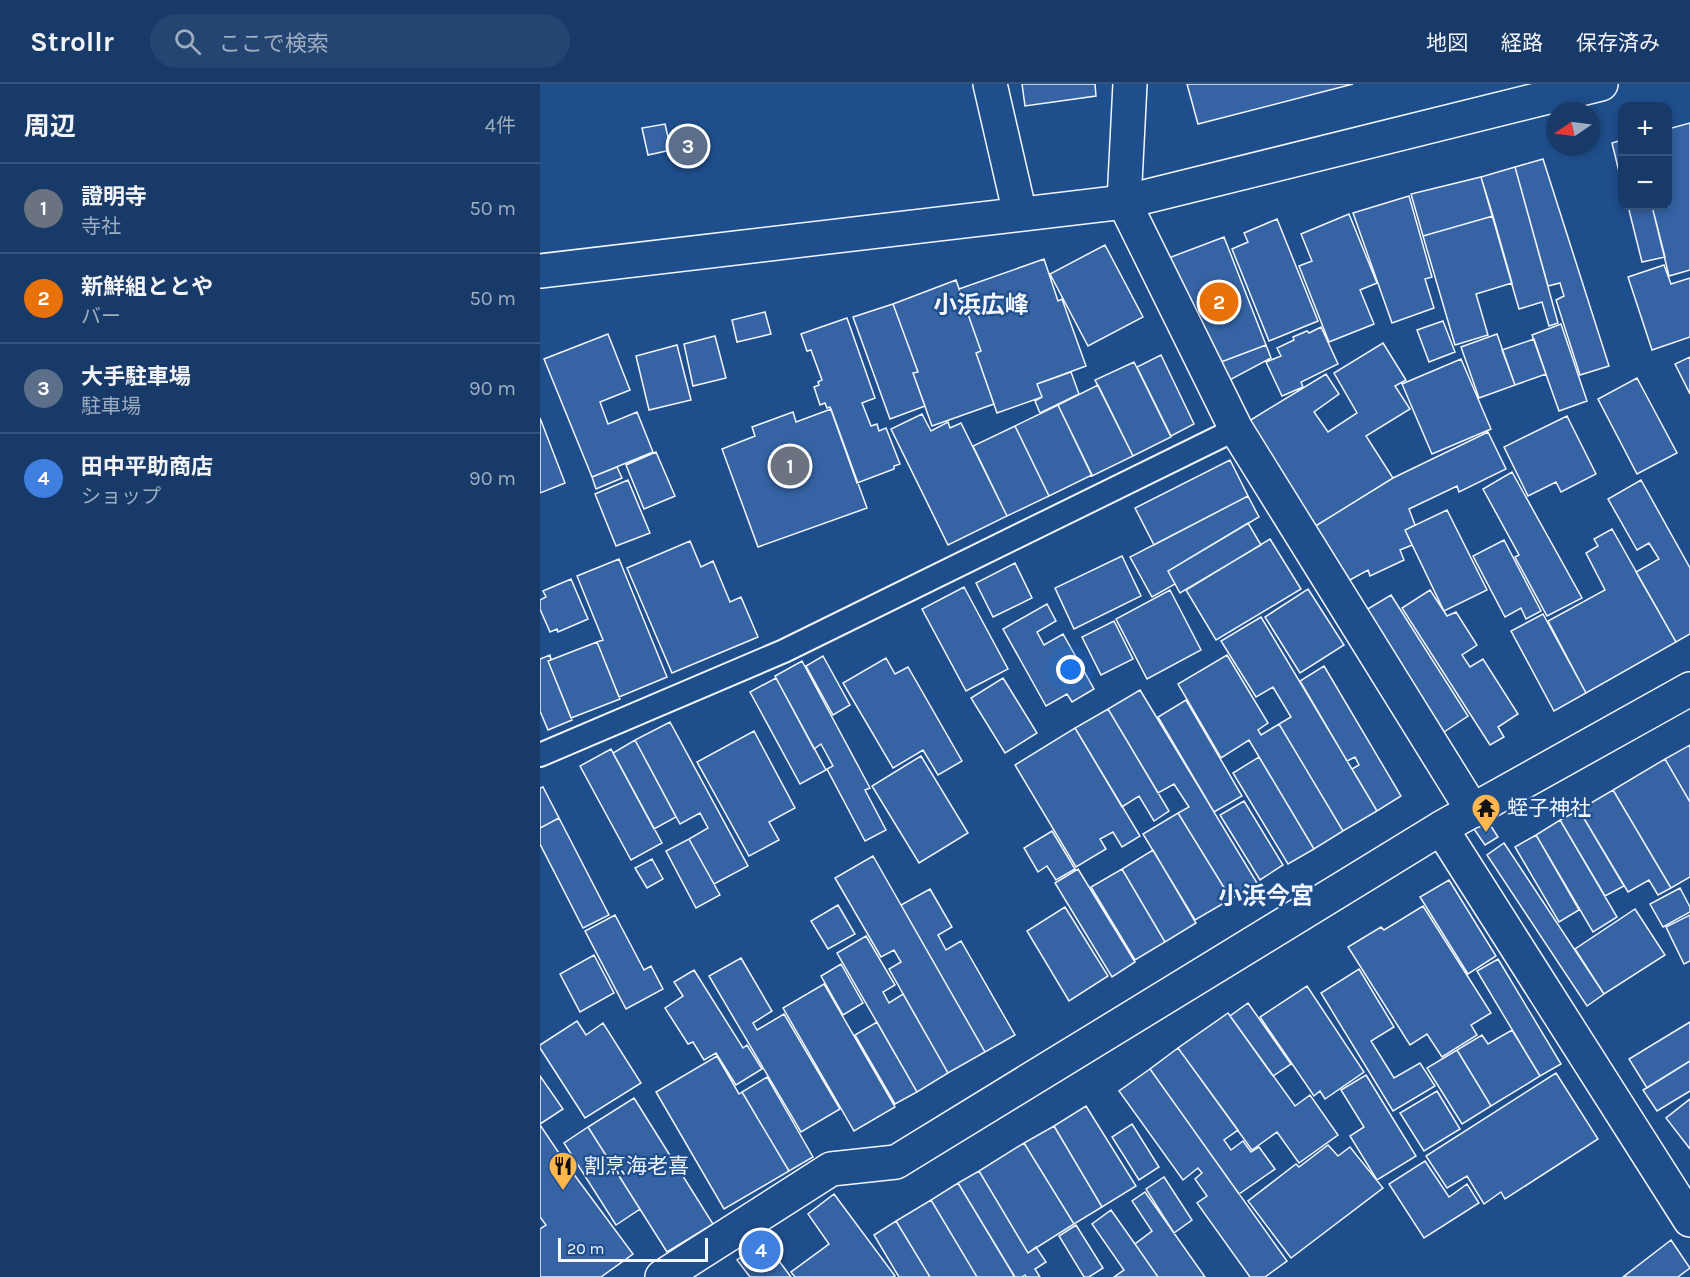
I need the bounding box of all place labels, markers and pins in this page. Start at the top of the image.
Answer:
pin: 3 [668,124,708,168]
pin: 2 [1200,280,1238,324]
pin: 1 [770,444,810,488]
temple icon: 蛭子神社 [1470,792,1502,834]
place label: 蛭子神社 [1507,796,1591,820]
restaurant icon: 割烹海老喜 [547,1150,579,1192]
place label: 割烹海老喜 [584,1154,689,1178]
pin: 4 [742,1228,780,1272]

